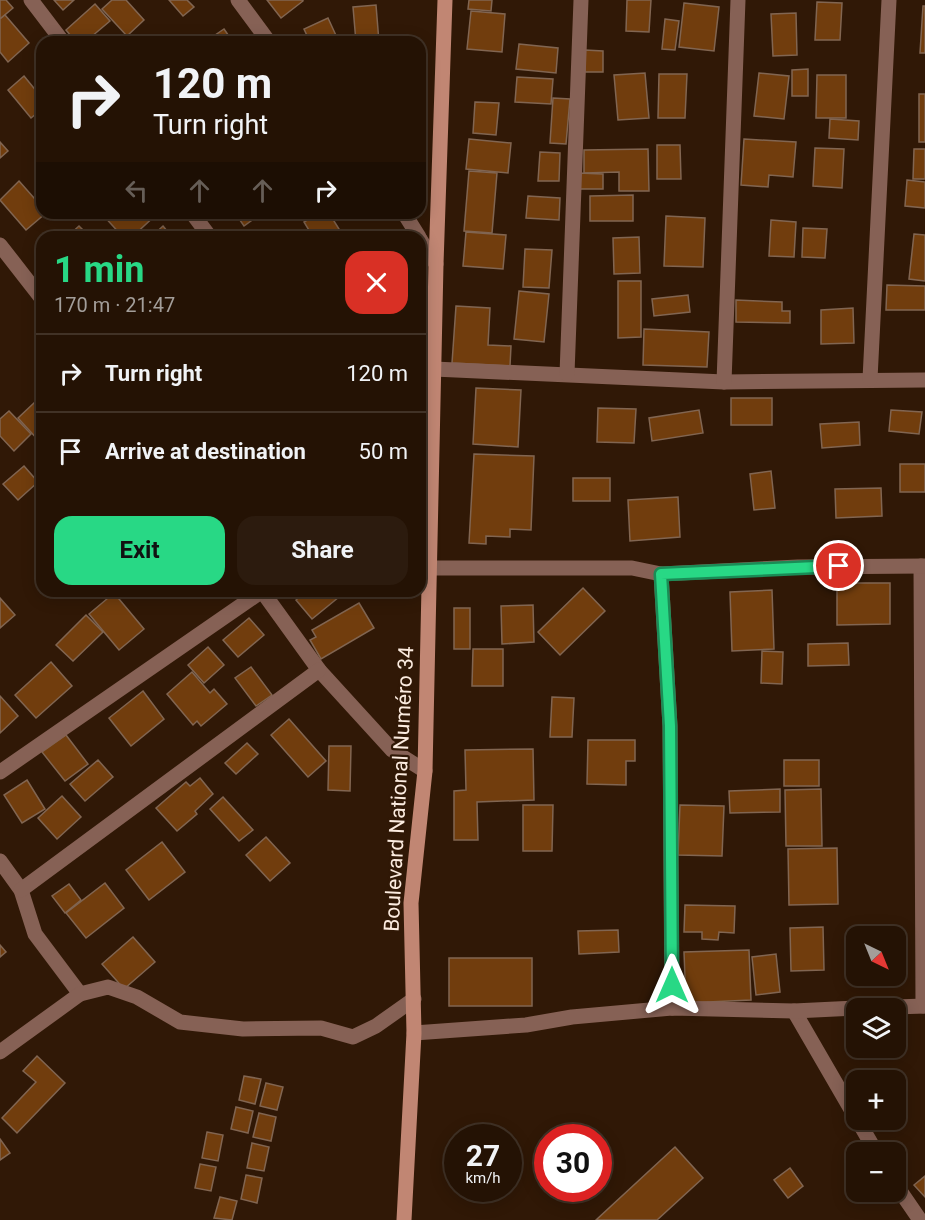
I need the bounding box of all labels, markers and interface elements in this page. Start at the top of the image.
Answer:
text: 120 m [153,59,272,108]
icon: right [54,60,132,138]
text: Turn right [153,109,268,141]
icon: left [120,174,153,207]
icon: ahead [183,174,216,207]
icon: ahead [246,174,279,207]
icon: right [309,174,342,207]
text: 1 min [54,249,145,291]
button: close [345,251,408,314]
text: 170 m · 21:47 [54,293,175,317]
icon: right [54,357,87,390]
text: Turn right [105,361,202,386]
text: 120 m [346,361,408,386]
icon: arrive [54,435,87,468]
text: Arrive at destination [105,439,306,464]
text: 50 m [359,439,408,464]
button: Exit [54,516,225,585]
button: Share [237,516,408,585]
pin [813,540,864,591]
icon: arrive [822,549,855,582]
street label: Boulevard National Numéro 34 [380,646,418,932]
north arrow [846,926,906,986]
map controls [846,926,906,1202]
position arrow [640,953,704,1017]
button: layers [846,998,906,1058]
button: + [846,1070,906,1130]
speed limit sign: 30 [534,1124,612,1202]
text: 27 [466,1138,500,1173]
button: − [846,1142,906,1202]
text: km/h [465,1169,501,1187]

